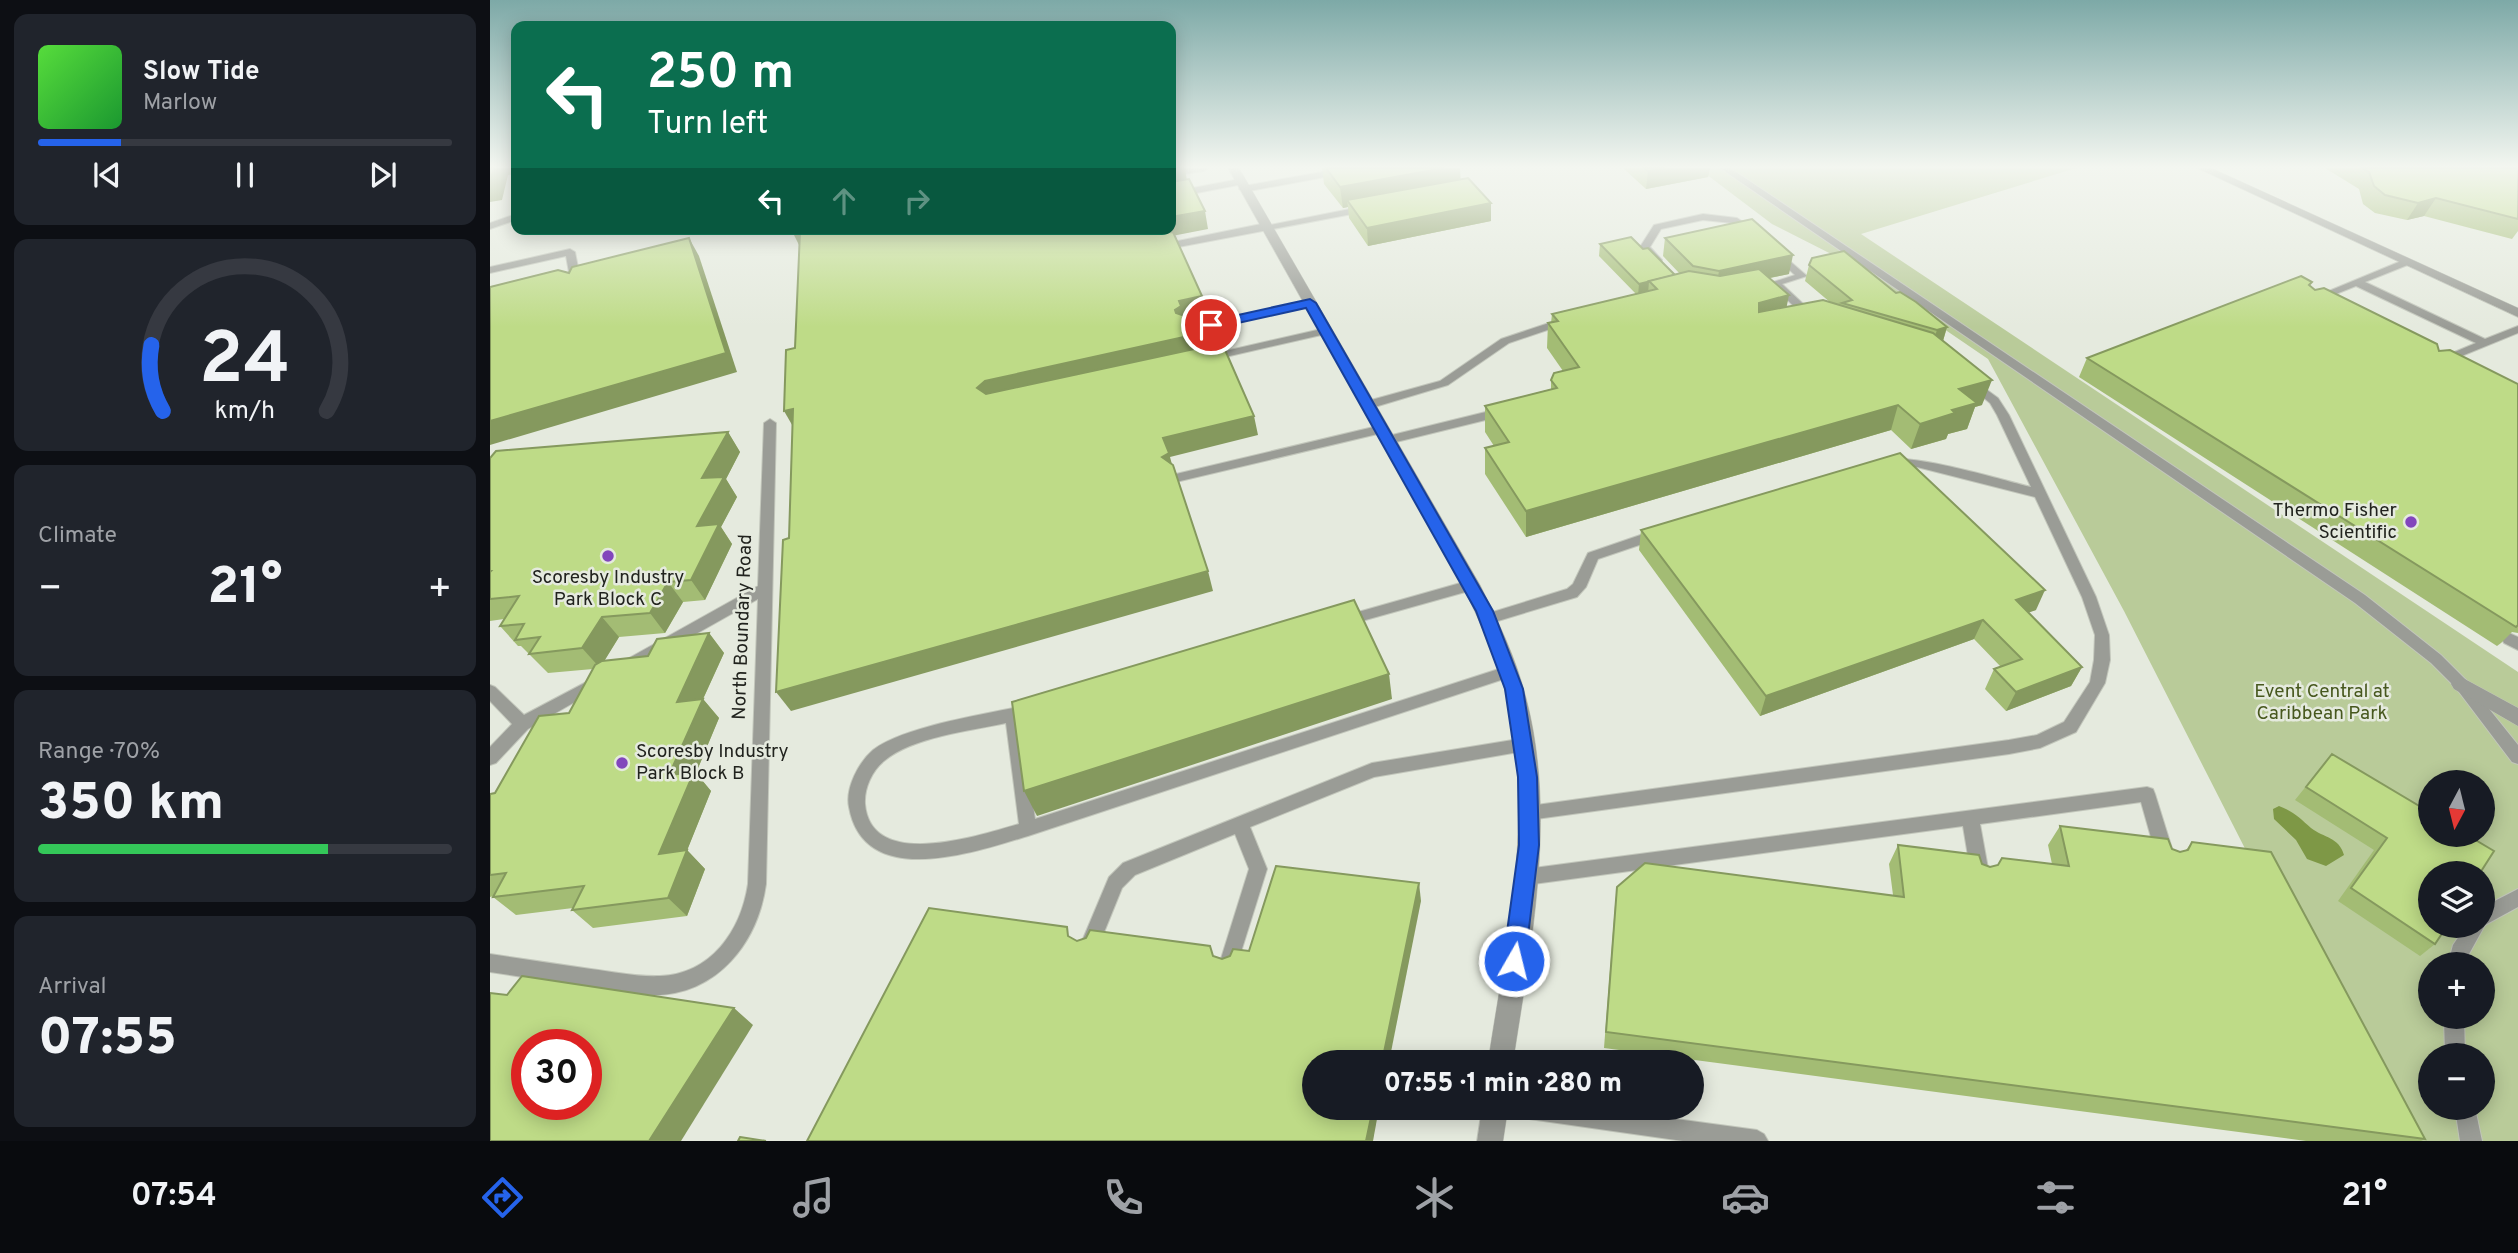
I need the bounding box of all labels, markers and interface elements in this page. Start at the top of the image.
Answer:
text: 250 m [647,44,794,106]
icon: left [532,49,623,140]
text: Slow Tide [143,56,260,89]
text: Marlow [143,89,217,118]
text: Turn left [647,105,768,145]
icon: previous [88,156,126,194]
icon: pause [226,156,264,194]
icon: next [364,156,402,194]
icon: left [752,182,790,220]
icon: ahead [825,182,863,220]
icon: right [898,182,936,220]
pin [1181,295,1241,355]
icon: arrive [1192,306,1230,344]
text: 24 [199,318,291,410]
text: km/h [215,396,275,428]
place label: Thermo Fisher Scientific [2273,499,2398,545]
marker: Thermo Fisher Scientific [2403,514,2419,530]
text: Climate [38,522,117,551]
street label: North Boundary Road [728,534,758,720]
marker: Scoresby Industry Park Block C [600,548,616,564]
text: 21° [208,556,282,622]
text: − [38,566,63,615]
text: + [427,566,452,615]
place label: Scoresby Industry Park Block C [532,566,684,612]
park label: Event Central at Caribbean Park [2254,680,2390,726]
text: Range · 70% [38,738,160,767]
place label: Scoresby Industry Park Block B [636,740,789,786]
marker: Scoresby Industry Park Block B [614,755,630,771]
north arrow [2418,770,2496,847]
map controls [2418,770,2495,1120]
text: 350 km [38,772,224,838]
button: layers [2418,861,2495,938]
position arrow [1477,924,1551,998]
button: + [2418,952,2495,1029]
text: Arrival [38,973,107,1002]
text: 07:55 [38,1007,177,1073]
speed limit sign: 30 [511,1029,602,1120]
button: − [2418,1043,2495,1120]
text: 07:55 · 1 min · 280 m [1384,1068,1622,1101]
icon: directions [478,1173,527,1222]
icon: music [789,1173,838,1222]
icon: phone [1099,1173,1148,1222]
icon: climate [1410,1173,1459,1222]
icon: car [1721,1173,1770,1222]
icon: filters [2031,1173,2080,1222]
text: 07:54 [131,1177,217,1217]
text: 21° [2342,1177,2387,1217]

